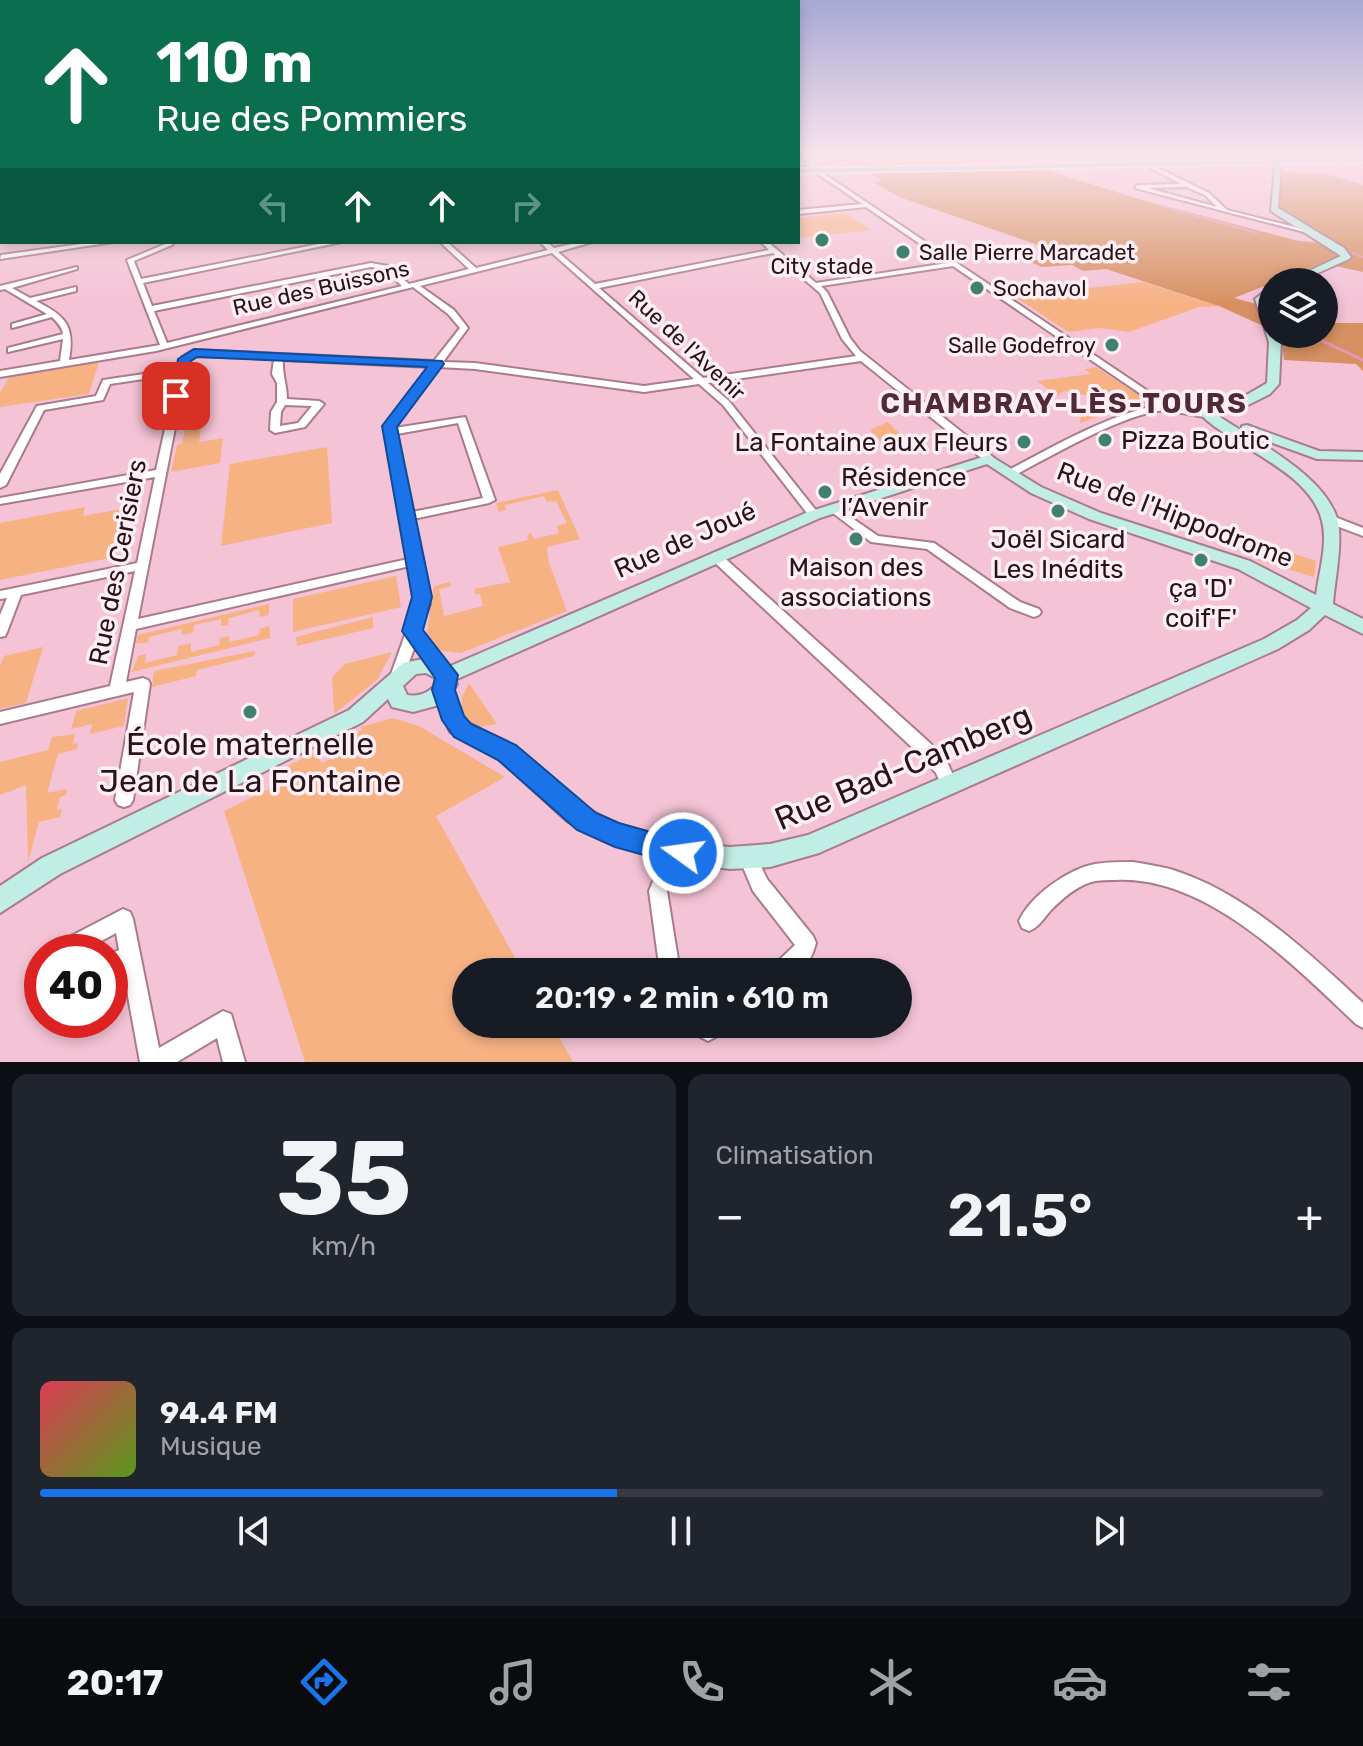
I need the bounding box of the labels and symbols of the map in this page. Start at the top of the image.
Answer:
marker: City stade [813,231,831,249]
place label: Salle Pierre Marcadet [919,239,1136,266]
marker: Salle Pierre Marcadet [894,243,912,261]
place label: City stade [771,253,873,280]
street label: Rue des Buissons [230,255,412,321]
place label: Sochavol [993,275,1087,302]
marker: Sochavol [968,279,986,297]
street label: Rue de l'Avenir [623,284,752,406]
place label: Salle Godefroy [948,332,1096,359]
marker: Salle Godefroy [1103,336,1121,354]
pin [142,362,210,430]
district label: CHAMBRAY-LÈS-TOURS [880,387,1248,420]
place label: Pizza Boutic [1121,425,1270,456]
place label: La Fontaine aux Fleurs [735,427,1008,458]
marker: Pizza Boutic [1096,431,1114,449]
marker: La Fontaine aux Fleurs [1015,433,1033,451]
street label: Rue de l'Hippodrome [1053,456,1297,574]
street label: Rue des Cerisiers [83,457,153,667]
place label: Résidence l’Avenir [841,462,967,523]
marker: Résidence l’Avenir [816,483,834,501]
street label: Rue de Joué [609,495,761,585]
marker: Joël Sicard Les Inédits [1049,502,1067,520]
place label: Joël Sicard Les Inédits [991,524,1125,585]
marker: Maison des associations [847,530,865,548]
marker: ça 'D' coif'F' [1192,551,1210,569]
place label: Maison des associations [780,552,932,613]
place label: ça 'D' coif'F' [1165,573,1237,634]
street label: Rue Bad-Camberg [769,696,1037,838]
marker: École maternelle Jean de La Fontaine [241,703,259,721]
place label: École maternelle Jean de La Fontaine [99,725,401,800]
position arrow [641,811,725,895]
speed limit sign: 40 [24,934,128,1038]

